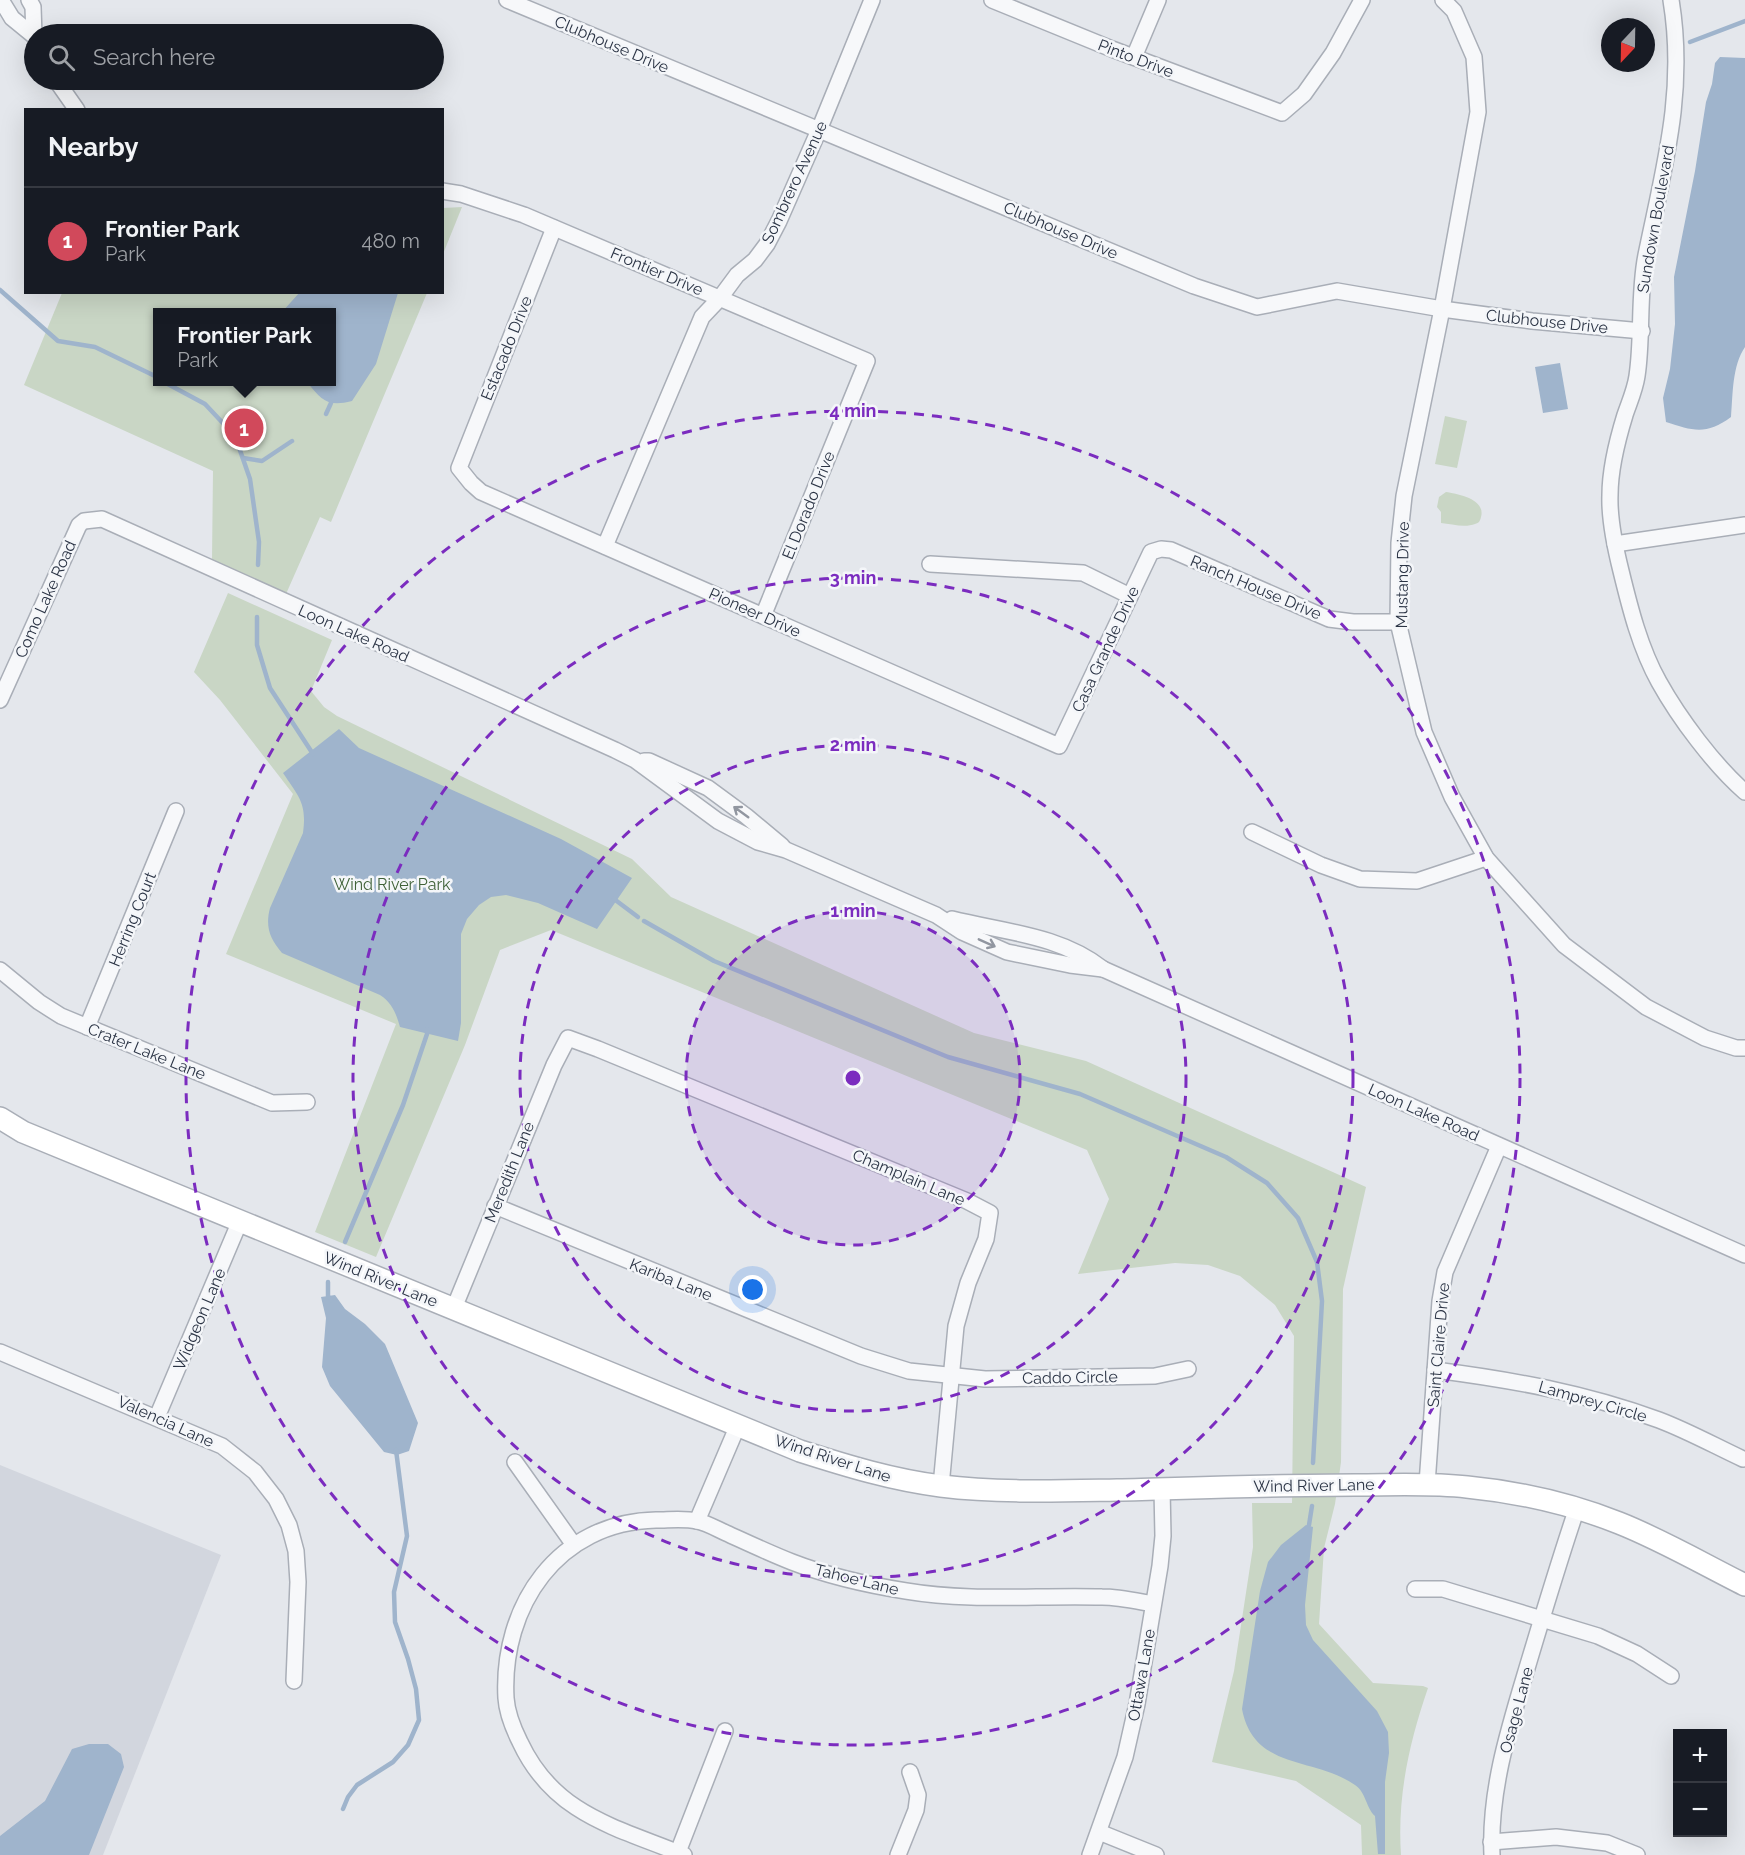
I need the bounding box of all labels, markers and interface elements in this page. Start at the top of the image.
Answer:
street label: Clubhouse Drive [552,12,672,77]
north arrow [1601,18,1655,72]
search box [24,24,444,90]
street label: Pinto Drive [1095,35,1176,82]
icon: search [45,41,78,74]
text: Search here [93,44,215,70]
street label: Sombrero Avenue [758,118,831,247]
text: Nearby [48,132,138,162]
street label: Sundown Boulevard [1633,144,1678,294]
street label: Clubhouse Drive [1001,198,1121,263]
text: Frontier Park [105,216,240,242]
text: 1 [63,229,72,253]
text: 480 m [362,229,420,253]
text: Park [105,242,146,266]
street label: Frontier Drive [608,243,706,299]
street label: Estacado Drive [477,293,536,403]
street label: Clubhouse Drive [1485,306,1609,337]
popup [153,308,336,386]
text: Frontier Park [177,322,312,348]
text: Park [177,348,218,372]
text: 4 min [830,400,876,421]
pin: 1 [224,406,264,450]
street label: El Dorado Drive [778,448,839,562]
street label: Mustang Drive [1392,521,1413,629]
street label: Como Lake Road [11,537,80,661]
street label: Ranch House Drive [1187,551,1324,624]
text: 3 min [830,567,876,588]
street label: Casa Grande Drive [1068,583,1143,715]
street label: Pioneer Drive [706,584,804,641]
street label: Loon Lake Road [295,600,412,666]
text: 2 min [830,734,876,755]
one-way arrow [734,806,750,818]
street label: Herring Court [105,869,160,969]
park label: Wind River Park [333,875,451,894]
text: 1 min [830,900,876,921]
one-way arrow [977,938,996,949]
street label: Crater Lake Lane [85,1019,209,1084]
centre of rings [843,1068,863,1088]
street label: Loon Lake Road [1365,1079,1482,1145]
street label: Meredith Lane [481,1119,538,1225]
street label: Champlain Lane [850,1145,968,1210]
street label: Wind River Lane [321,1248,441,1311]
street label: Kariba Lane [627,1254,715,1305]
street label: Widgeon Lane [169,1265,230,1373]
your location [738,1275,767,1304]
street label: Saint Claire Drive [1424,1282,1453,1408]
street label: Caddo Circle [1022,1367,1118,1388]
street label: Lamprey Circle [1537,1377,1649,1426]
street label: Valencia Lane [115,1392,217,1451]
street label: Wind River Lane [772,1431,893,1486]
street label: Wind River Lane [1253,1475,1375,1496]
street label: Tahoe Lane [813,1560,901,1599]
street label: Ottawa Lane [1124,1627,1159,1723]
street label: Osage Lane [1496,1665,1537,1755]
map controls [1673,1729,1727,1837]
button: + [1673,1729,1727,1783]
button: − [1673,1783,1727,1837]

